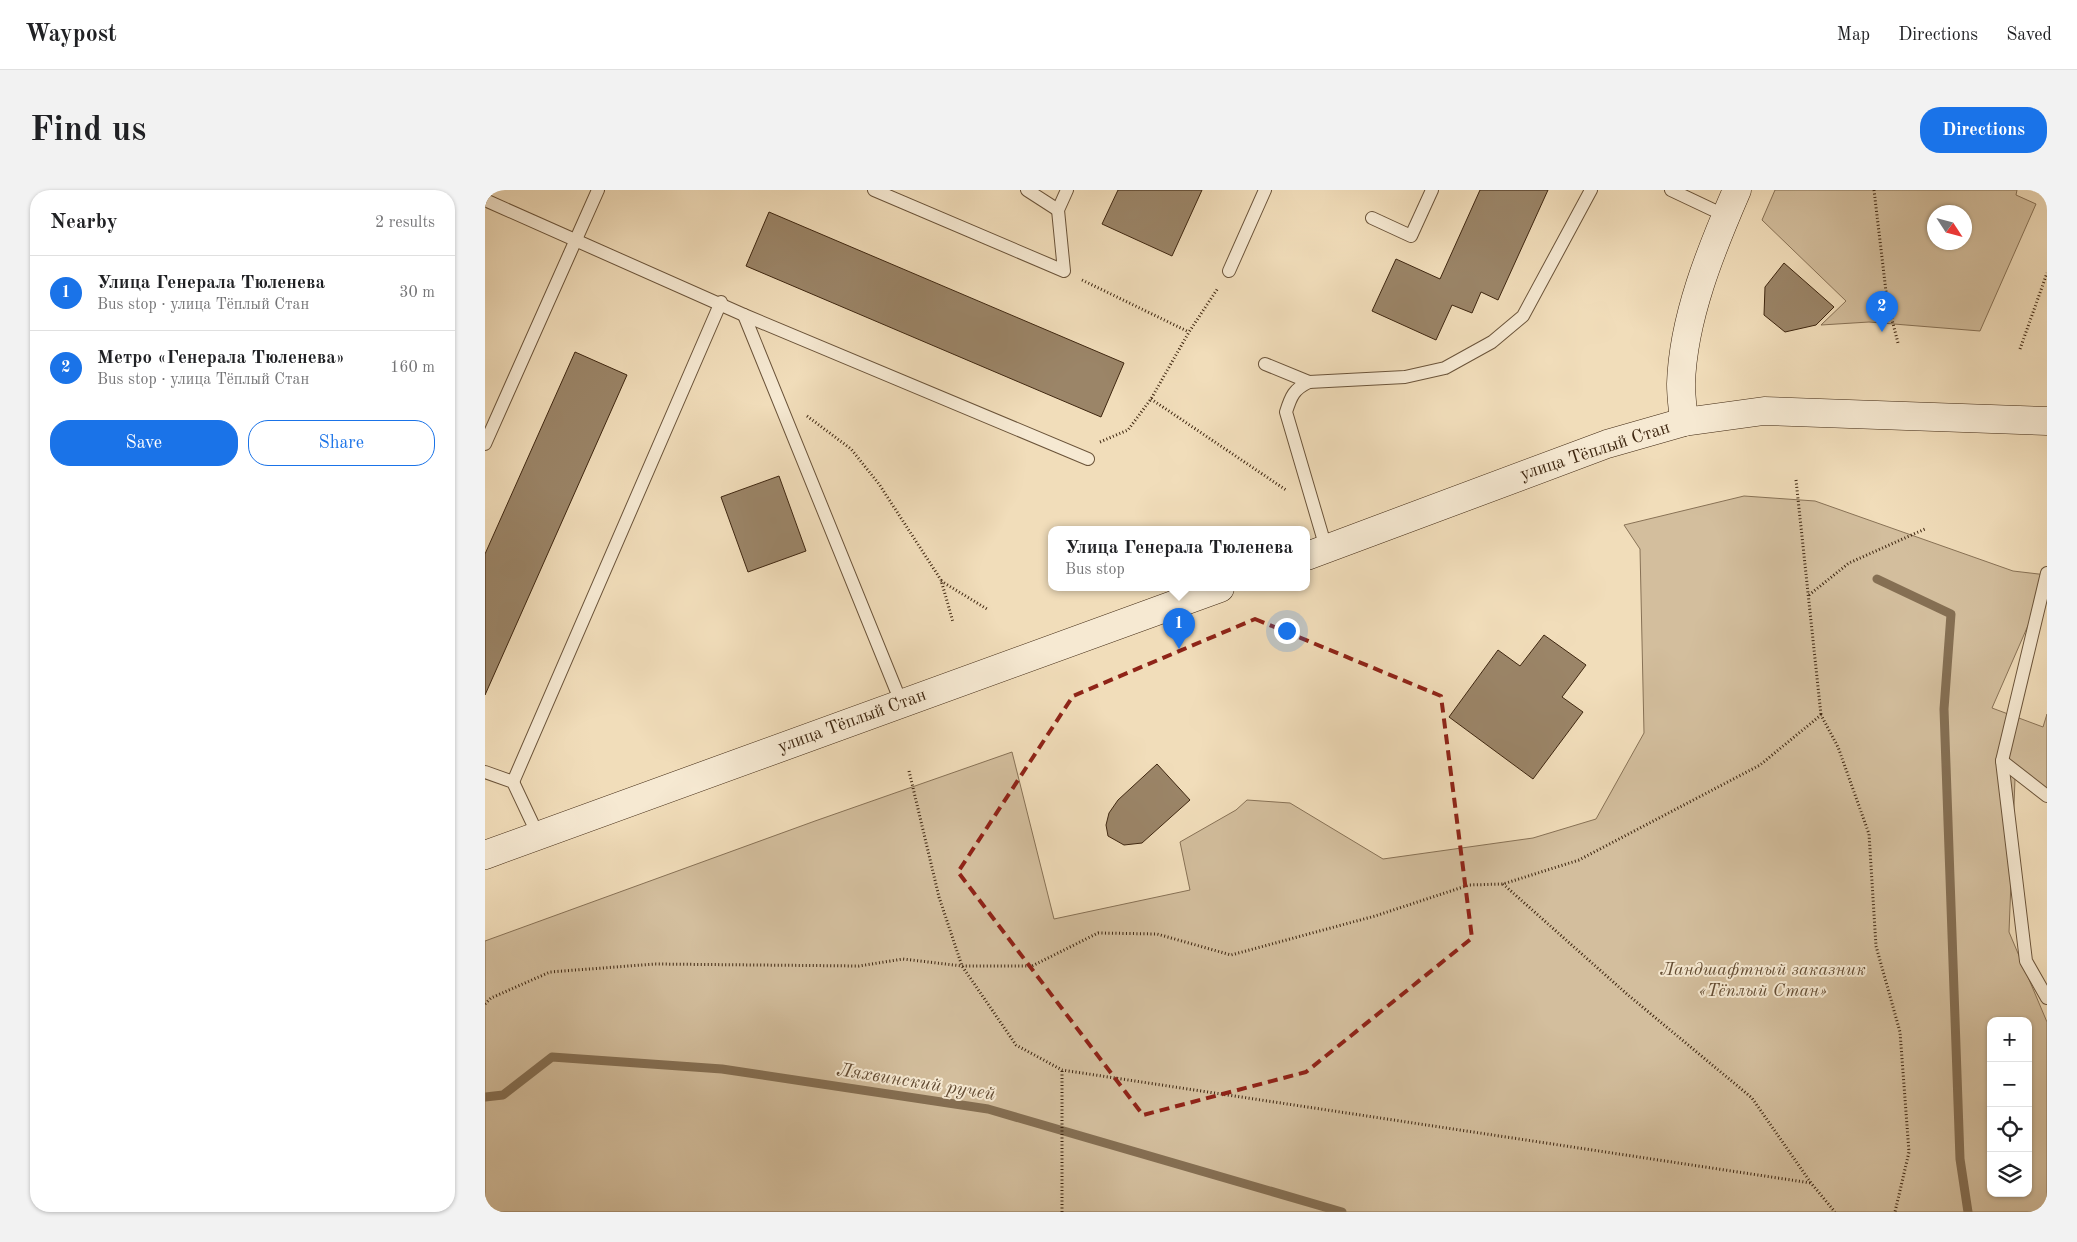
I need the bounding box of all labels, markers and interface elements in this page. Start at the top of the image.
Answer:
text: Waypost [25,23,117,47]
text: Map [1837,26,1870,44]
text: Directions [1898,26,1978,44]
text: Saved [2006,26,2052,44]
button: Directions [1920,107,2047,153]
text: Find us [30,113,146,148]
north arrow [1927,205,1972,250]
text: Nearby [50,212,118,233]
text: 2 results [375,215,435,231]
text: Улица Генерала Тюленева [97,274,325,293]
text: 1 [61,285,71,301]
text: 30 m [399,285,435,301]
pin: 2 [1866,291,1898,332]
text: Bus stop · улица Тёплый Стан [97,297,309,313]
text: Метро «Генерала Тюленева» [97,349,345,368]
text: 2 [61,360,71,376]
text: 160 m [390,360,435,376]
text: Bus stop · улица Тёплый Стан [97,372,309,388]
street label: улица Тёплый Стан [1518,418,1672,484]
button: Save [50,420,238,466]
button: Share [248,420,435,466]
popup [1048,526,1310,591]
text: Улица Генерала Тюленева [1065,539,1293,558]
text: Bus stop [1065,562,1125,578]
pin: 1 [1163,608,1195,649]
your location [1274,618,1300,644]
street label: улица Тёплый Стан [775,686,929,756]
park label: Ландшафтный заказник «Тёплый Стан» [1660,961,1866,1000]
map controls [1987,1017,2032,1197]
button: + [1987,1017,2032,1062]
water label: Ляхвинский ручей [835,1061,997,1105]
button: − [1987,1062,2032,1107]
button: locate [1987,1107,2032,1152]
button: layers [1987,1152,2032,1197]

